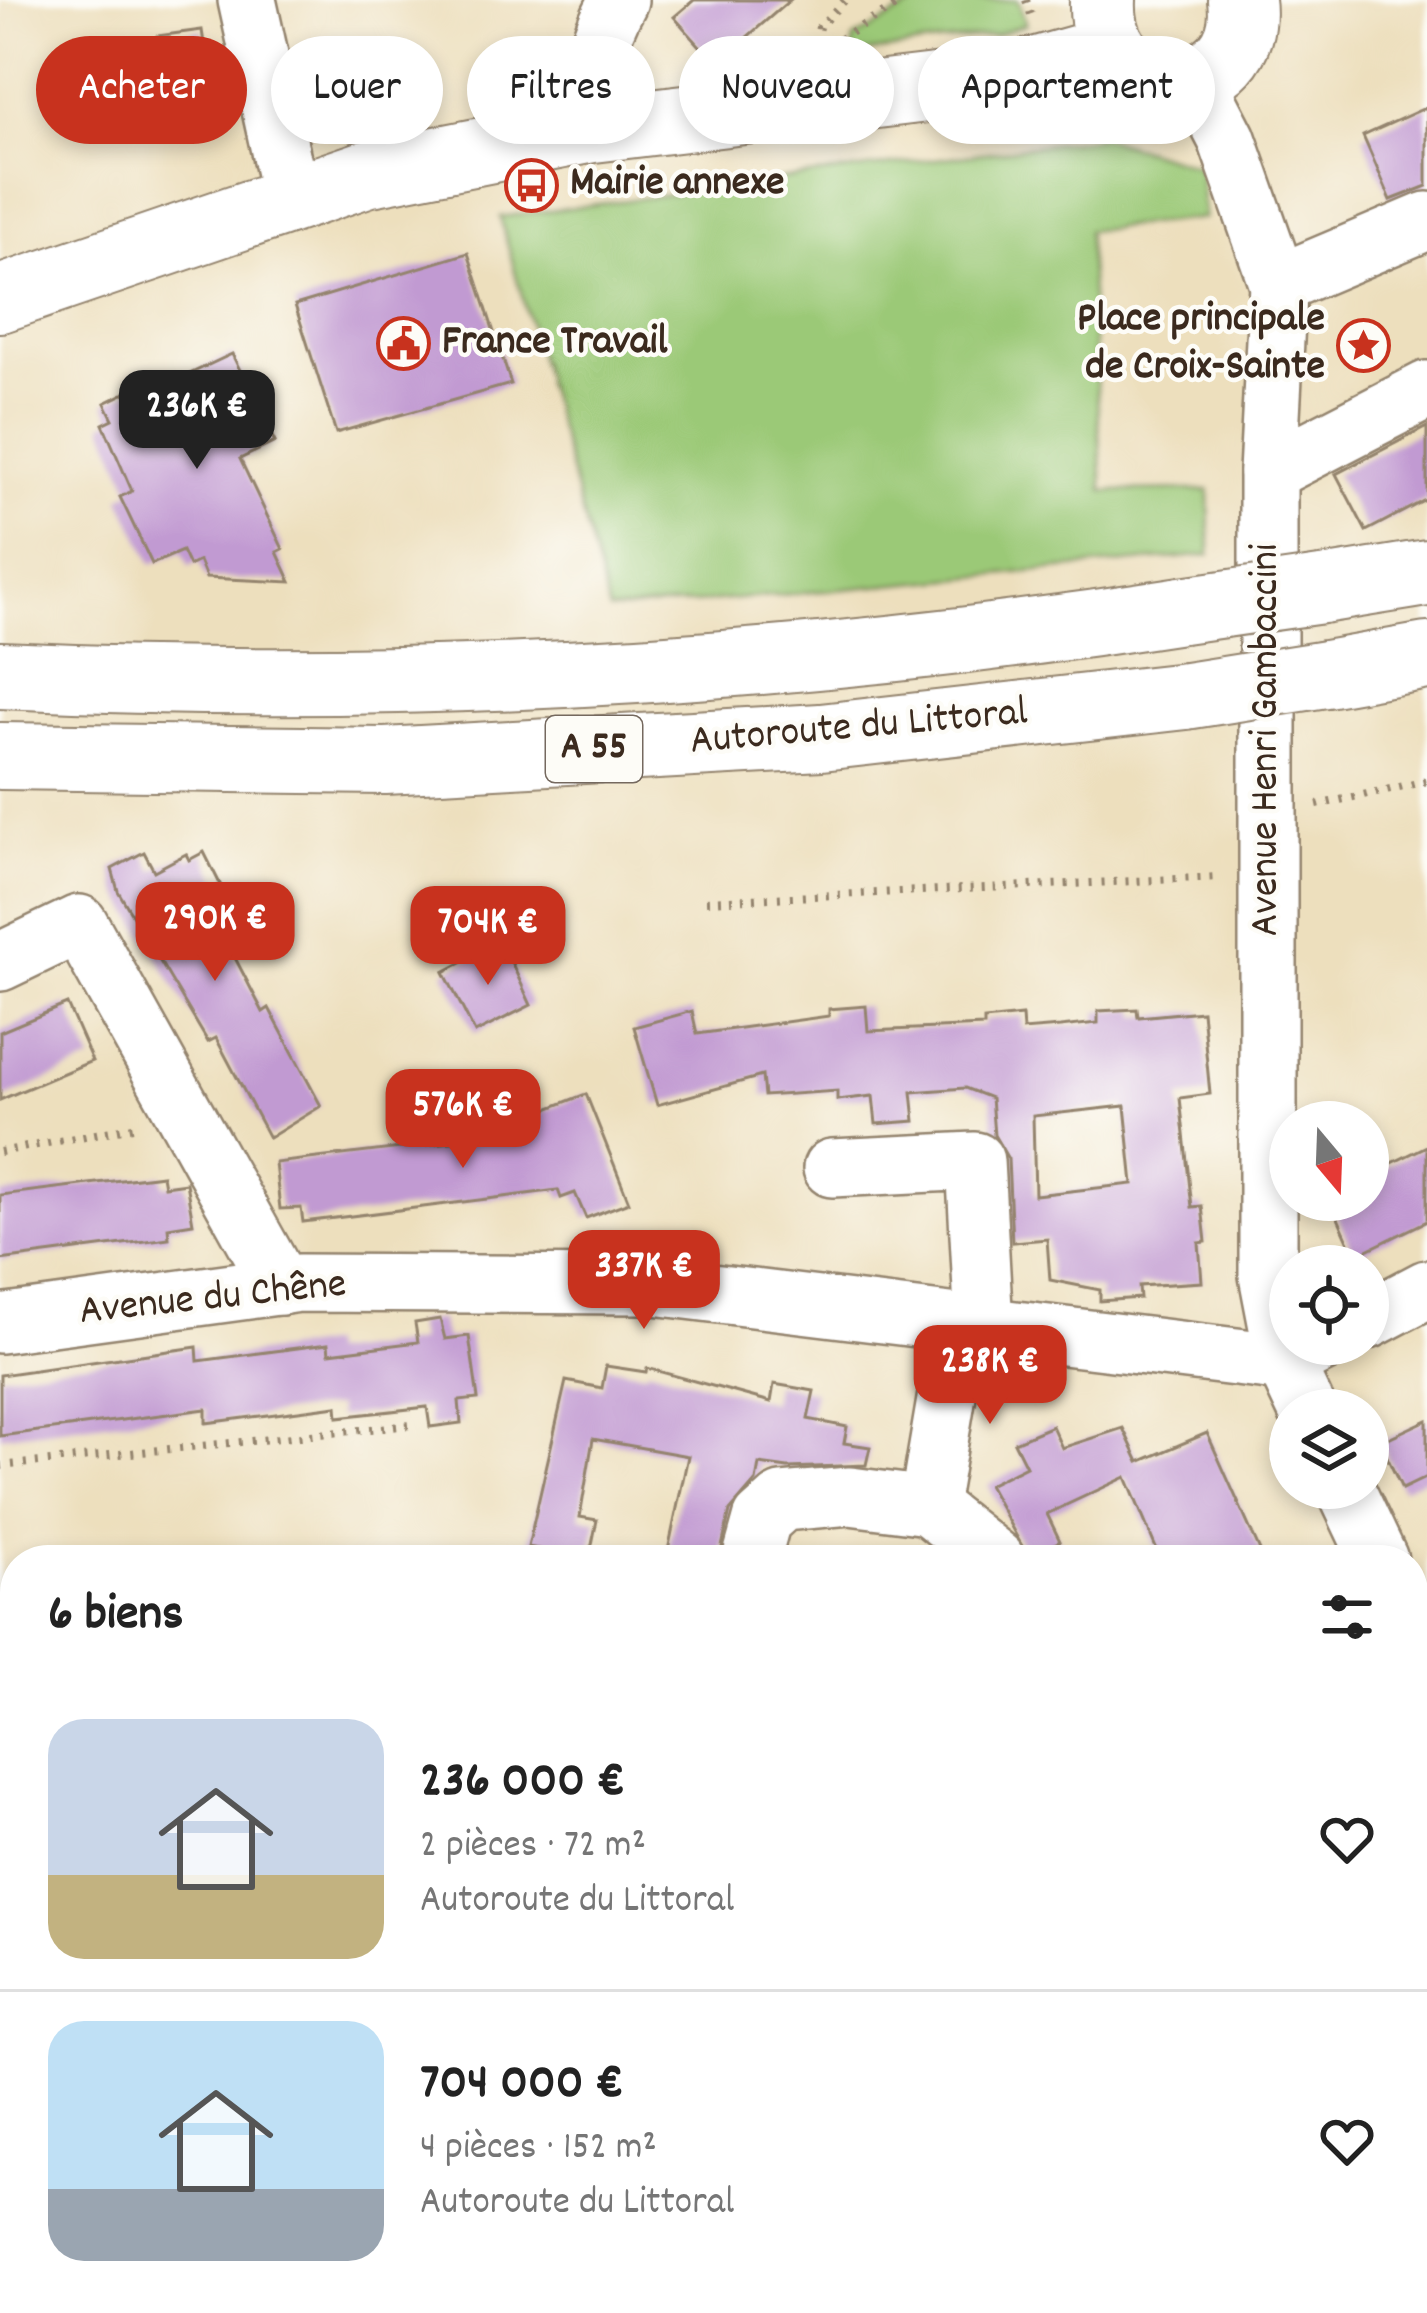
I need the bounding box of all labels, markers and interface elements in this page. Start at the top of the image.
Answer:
chip: Acheter [36,36,247,144]
chip: Louer [271,36,443,144]
chip: Filtres [467,36,655,144]
chip: Nouveau [679,36,894,144]
chip: Appartement [918,36,1215,144]
place label: Mairie annexe [570,155,784,215]
bus stop icon: Mairie annexe [503,157,559,213]
place label: Place principale de Croix-Sainte [1077,291,1325,399]
place label: France Travail [442,314,668,374]
public building icon: France Travail [375,316,431,372]
place icon: Place principale de Croix-Sainte [1336,317,1392,373]
pin: 236K € [99,370,295,472]
text: 236K € [146,381,248,436]
street label: Avenue Henri Gambaccini [1238,544,1298,937]
street label: Autoroute du Littoral [688,684,1030,774]
road number: A 55 [546,716,642,782]
pin: 290K € [117,882,313,984]
pin: 704K € [390,886,586,988]
text: 290K € [163,893,267,948]
text: 704K € [437,897,539,952]
pin: 576K € [365,1069,561,1171]
text: 576K € [413,1080,513,1135]
north arrow [1269,1101,1389,1221]
map controls [1269,1101,1389,1509]
pin: 337K € [546,1230,742,1332]
text: 337K € [595,1241,693,1296]
button: locate [1269,1245,1389,1365]
street label: Avenue du Chêne [77,1256,349,1344]
pin: 238K € [892,1325,1088,1427]
text: 238K € [941,1336,1039,1391]
button: layers [1269,1389,1389,1509]
text: 6 biens [48,1581,184,1653]
icon: filters [1314,1584,1380,1650]
text: 236 000 € [420,1748,625,1820]
icon: home [144,1767,288,1911]
icon: heart [1314,1806,1380,1872]
text: 2 pièces · 72 m² [420,1820,646,1875]
text: Autoroute du Littoral [420,1875,734,1930]
text: 704 000 € [420,2050,624,2122]
icon: home [144,2069,288,2213]
icon: heart [1314,2108,1380,2174]
text: 4 pièces · 152 m² [420,2122,657,2177]
text: Autoroute du Littoral [420,2177,734,2232]

